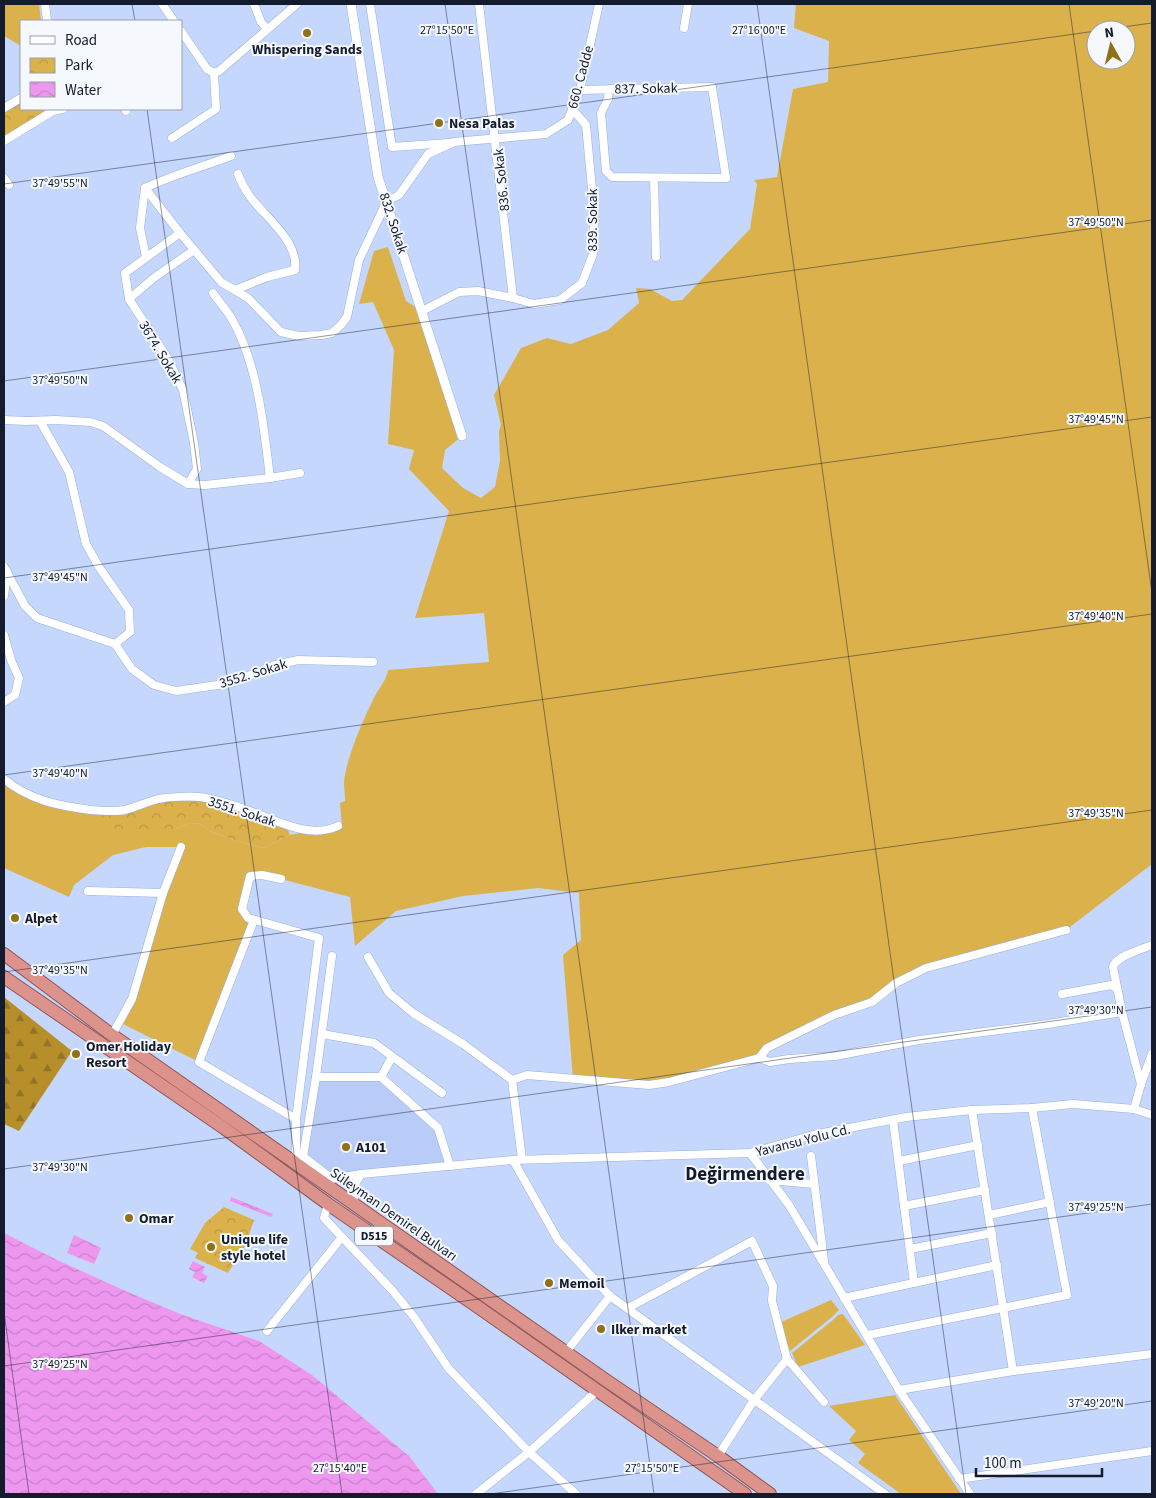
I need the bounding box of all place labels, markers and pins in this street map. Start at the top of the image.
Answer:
marker: Whispering Sands [301,27,313,39]
place label: Whispering Sands [252,40,362,60]
place label: Nesa Palas [449,114,515,134]
marker: Nesa Palas [433,117,445,129]
place label: Alpet [24,909,58,929]
marker: Alpet [9,912,21,924]
place label: Omer Holiday Resort [86,1037,172,1073]
marker: Omer Holiday Resort [70,1048,82,1060]
place label: A101 [355,1138,386,1158]
marker: A101 [340,1141,352,1153]
place label: Omar [139,1209,174,1229]
marker: Omar [123,1212,135,1224]
place label: Unique life style hotel [221,1230,288,1266]
marker: Unique life style hotel [205,1241,217,1253]
place label: Memoil [559,1274,605,1294]
marker: Memoil [543,1277,555,1289]
place label: Ilker market [611,1320,687,1340]
marker: Ilker market [595,1323,607,1335]

